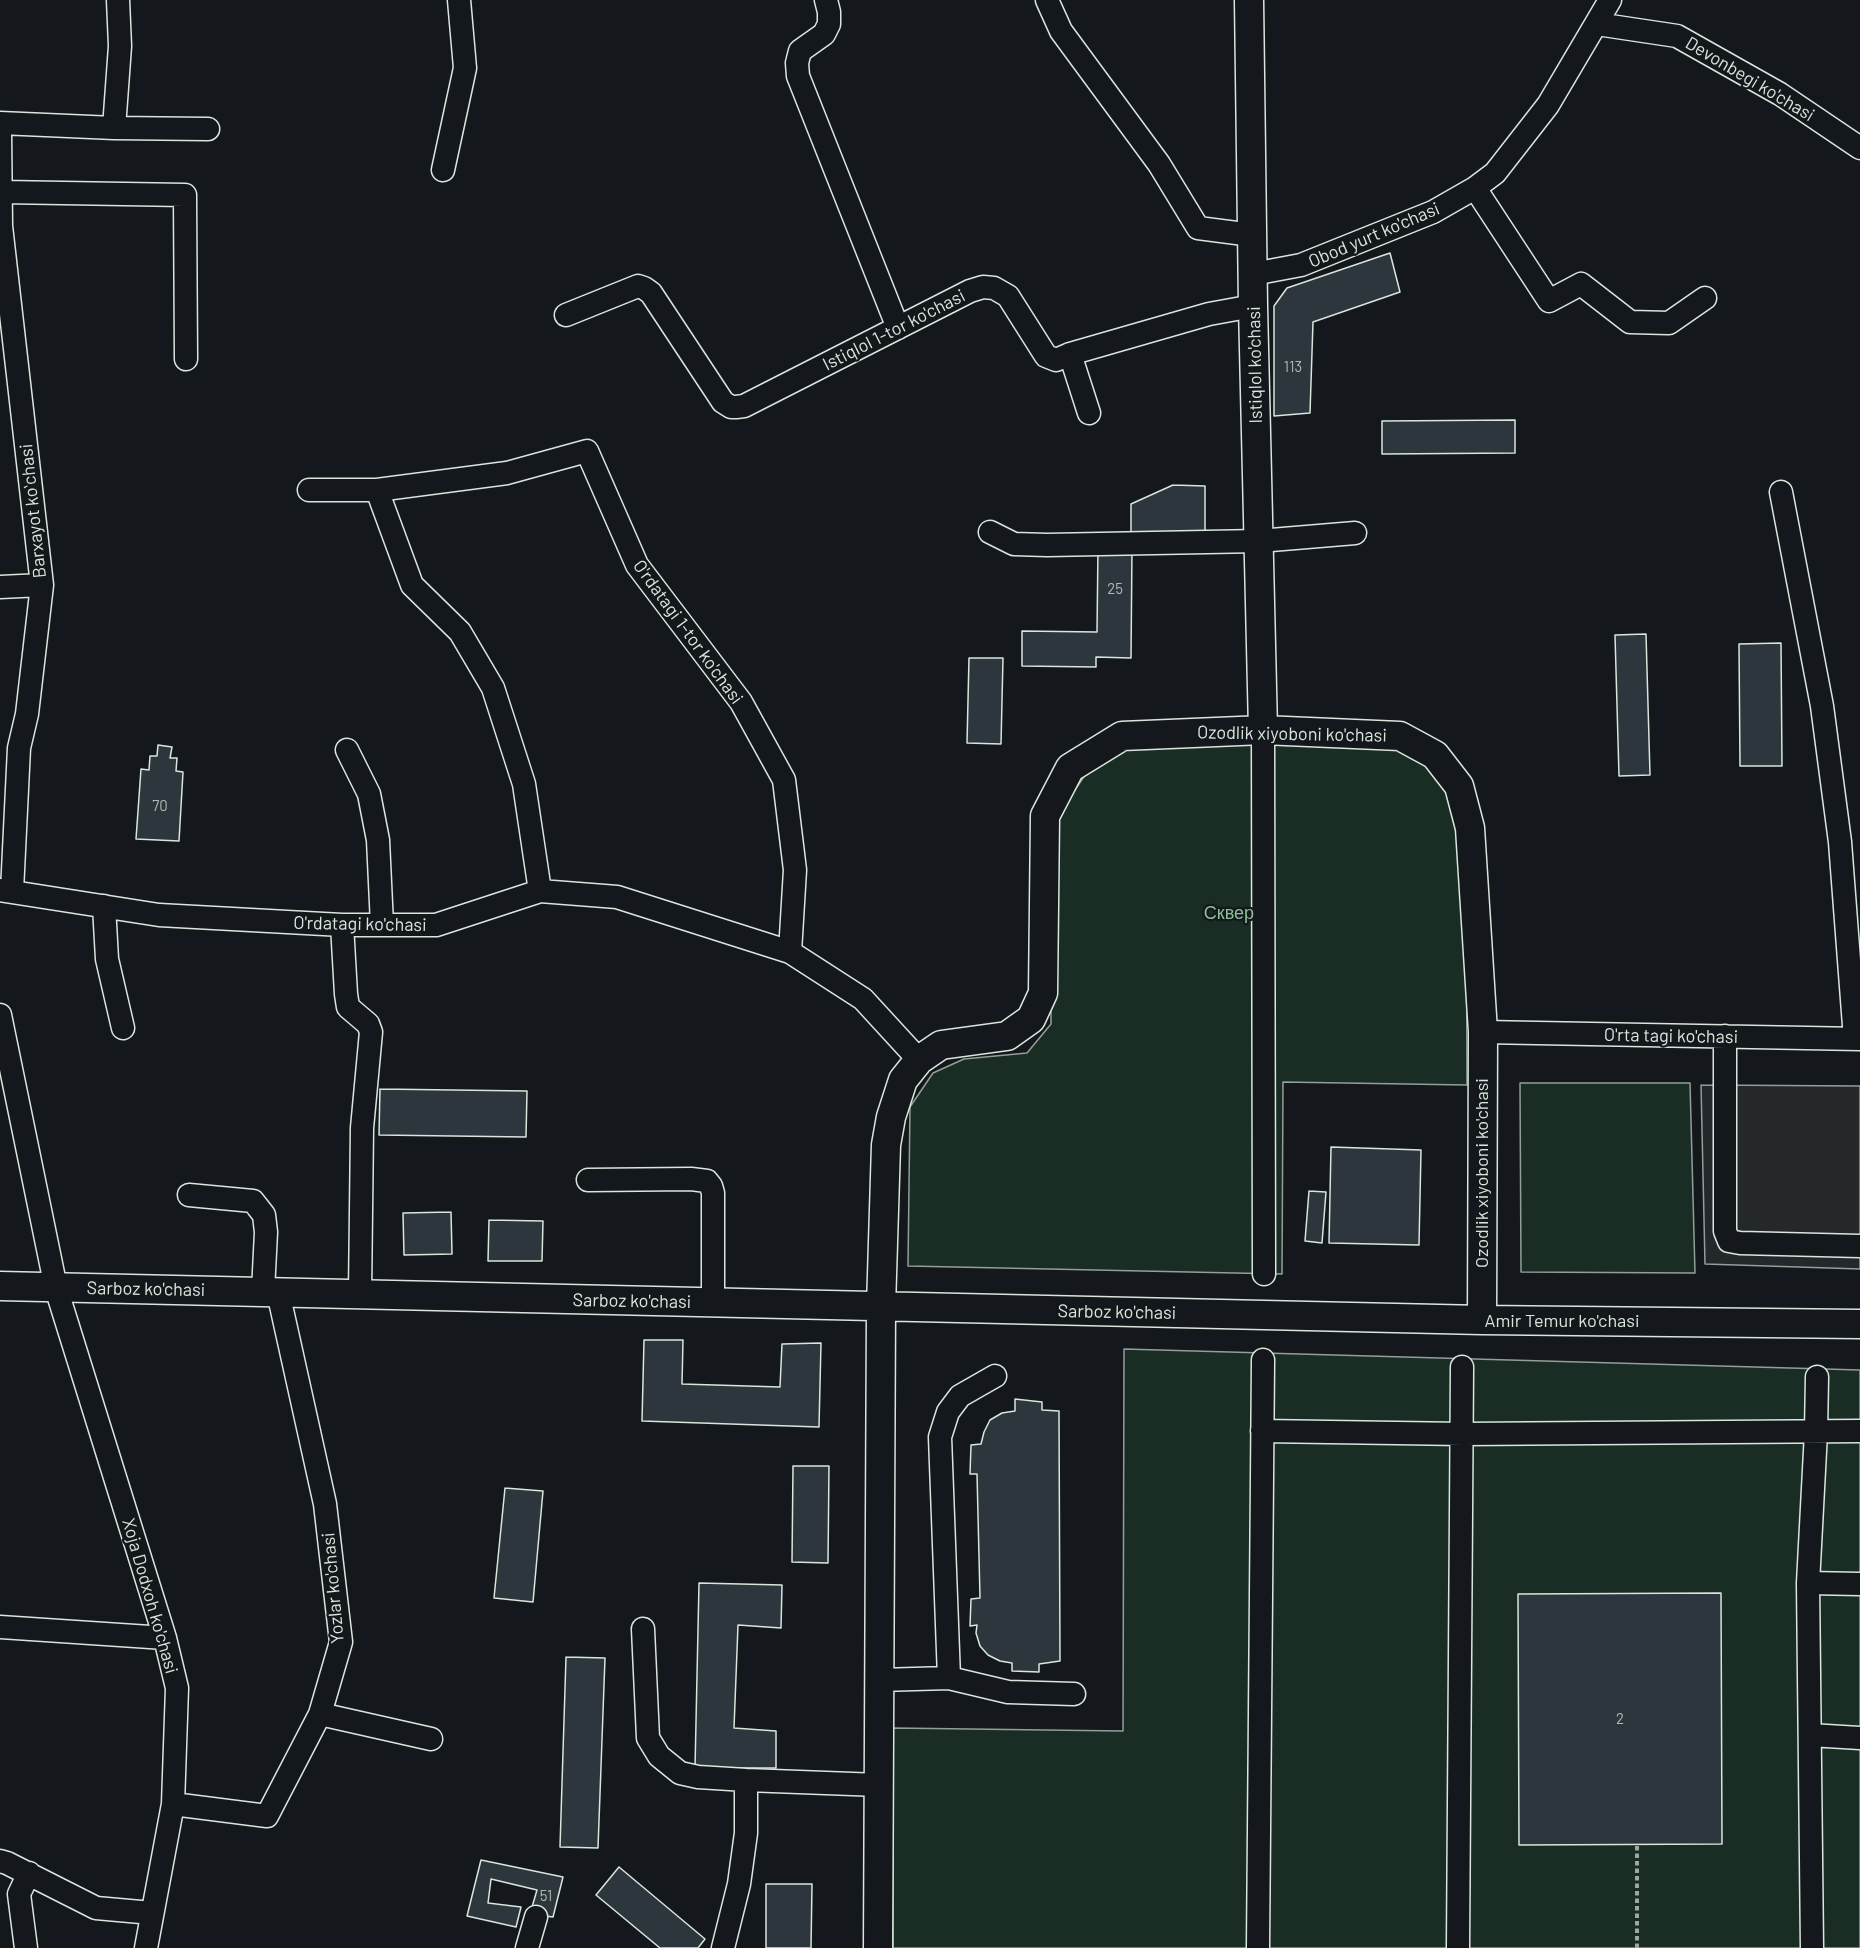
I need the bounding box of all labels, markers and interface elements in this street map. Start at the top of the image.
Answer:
street label: Devonbegi ko'chasi [1682,32,1818,126]
street label: Obod yurt ko'chasi [1305,198,1443,272]
street label: Istiqlol 1-tor ko'chasi [819,285,969,375]
street label: Istiqlol ko'chasi [1243,306,1267,424]
house number: 113 [1284,358,1302,376]
street label: Barxayot koʻchasi [15,443,51,579]
street label: O'rdatagi 1-tor ko'chasi [628,556,748,708]
house number: 25 [1107,580,1123,598]
street label: Ozodlik xiyoboni ko'chasi [1197,722,1387,746]
house number: 70 [152,797,168,815]
park label: Сквер [1204,902,1254,924]
street label: O'rdatagi ko'chasi [293,912,427,936]
street label: O'rta tagi ko'chasi [1604,1024,1738,1048]
street label: Ozodlik xiyoboni ko'chasi [1471,1078,1493,1268]
street label: Sarboz ko'chasi [87,1277,205,1301]
street label: Sarboz ko'chasi [573,1289,691,1313]
street label: Sarboz ko'chasi [1058,1300,1176,1324]
street label: Amir Temur ko'chasi [1484,1310,1640,1332]
street label: Xoja Dodxoh ko'chasi [117,1516,183,1676]
street label: Yozlar ko'chasi [317,1531,349,1645]
house number: 2 [1616,1710,1624,1728]
house number: 51 [540,1887,552,1905]

